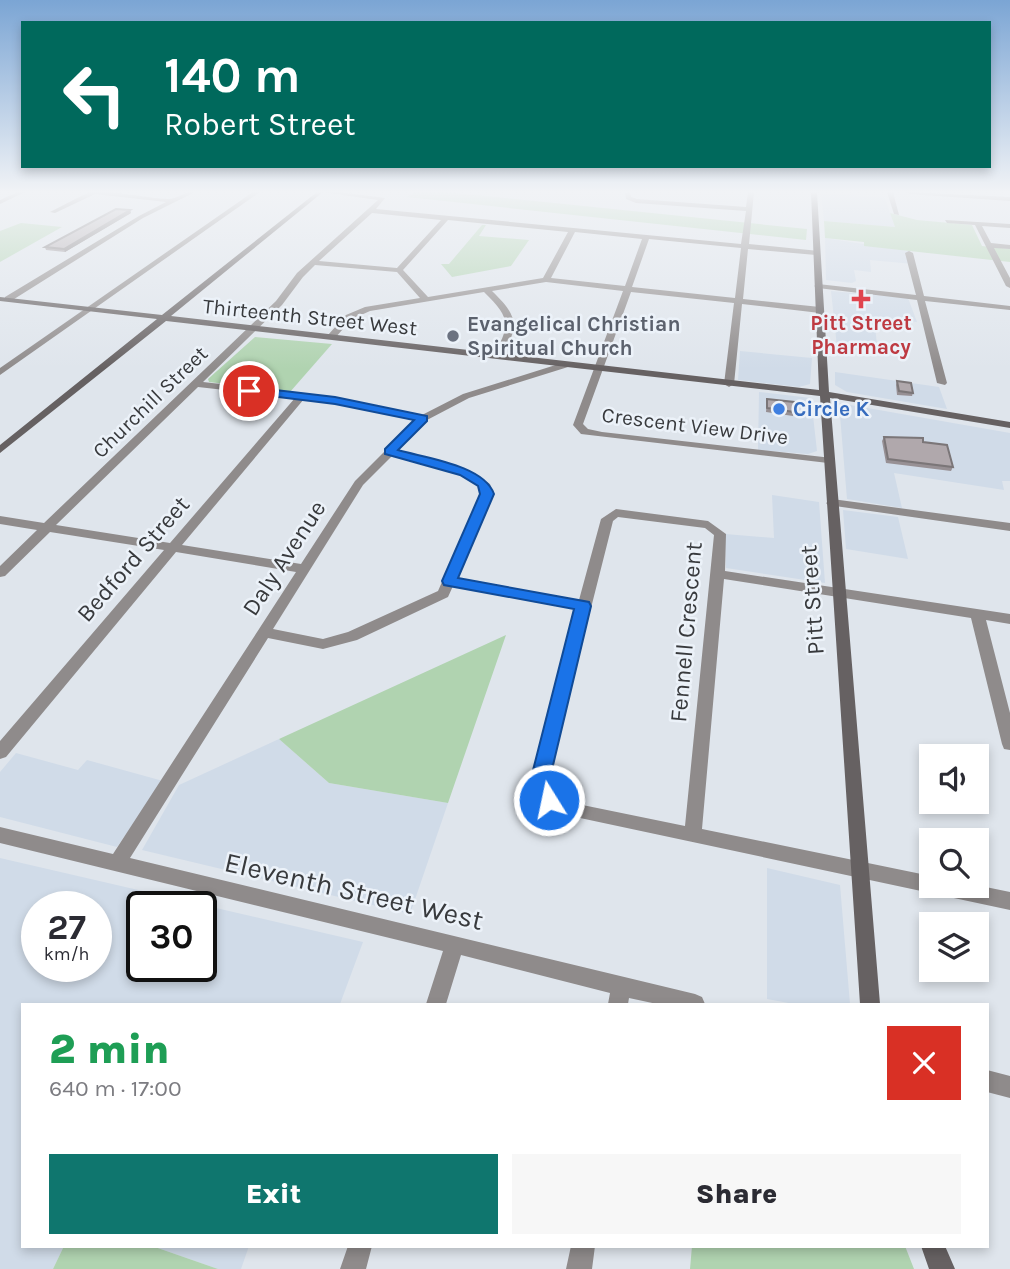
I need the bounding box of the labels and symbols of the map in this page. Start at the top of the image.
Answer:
marker: Pitt Street Pharmacy [853,291,869,307]
street label: Thirteenth Street West [202,294,418,340]
place label: Pitt Street Pharmacy [810,311,912,359]
place label: Evangelical Christian Spiritual Church [467,312,680,360]
marker: Evangelical Christian Spiritual Church [445,328,461,344]
street label: Churchill Street [88,341,212,463]
pin [219,361,279,421]
place label: Circle K [793,397,869,421]
marker: Circle K [771,401,787,417]
street label: Crescent View Drive [600,403,790,449]
street label: Bedford Street [71,490,195,628]
street label: Daly Avenue [236,495,332,621]
street label: Fennell Crescent [664,541,708,723]
street label: Pitt Street [794,544,830,656]
position arrow [512,763,586,837]
street label: Eleventh Street West [221,845,487,937]
speed limit sign: 30 [126,891,217,982]

